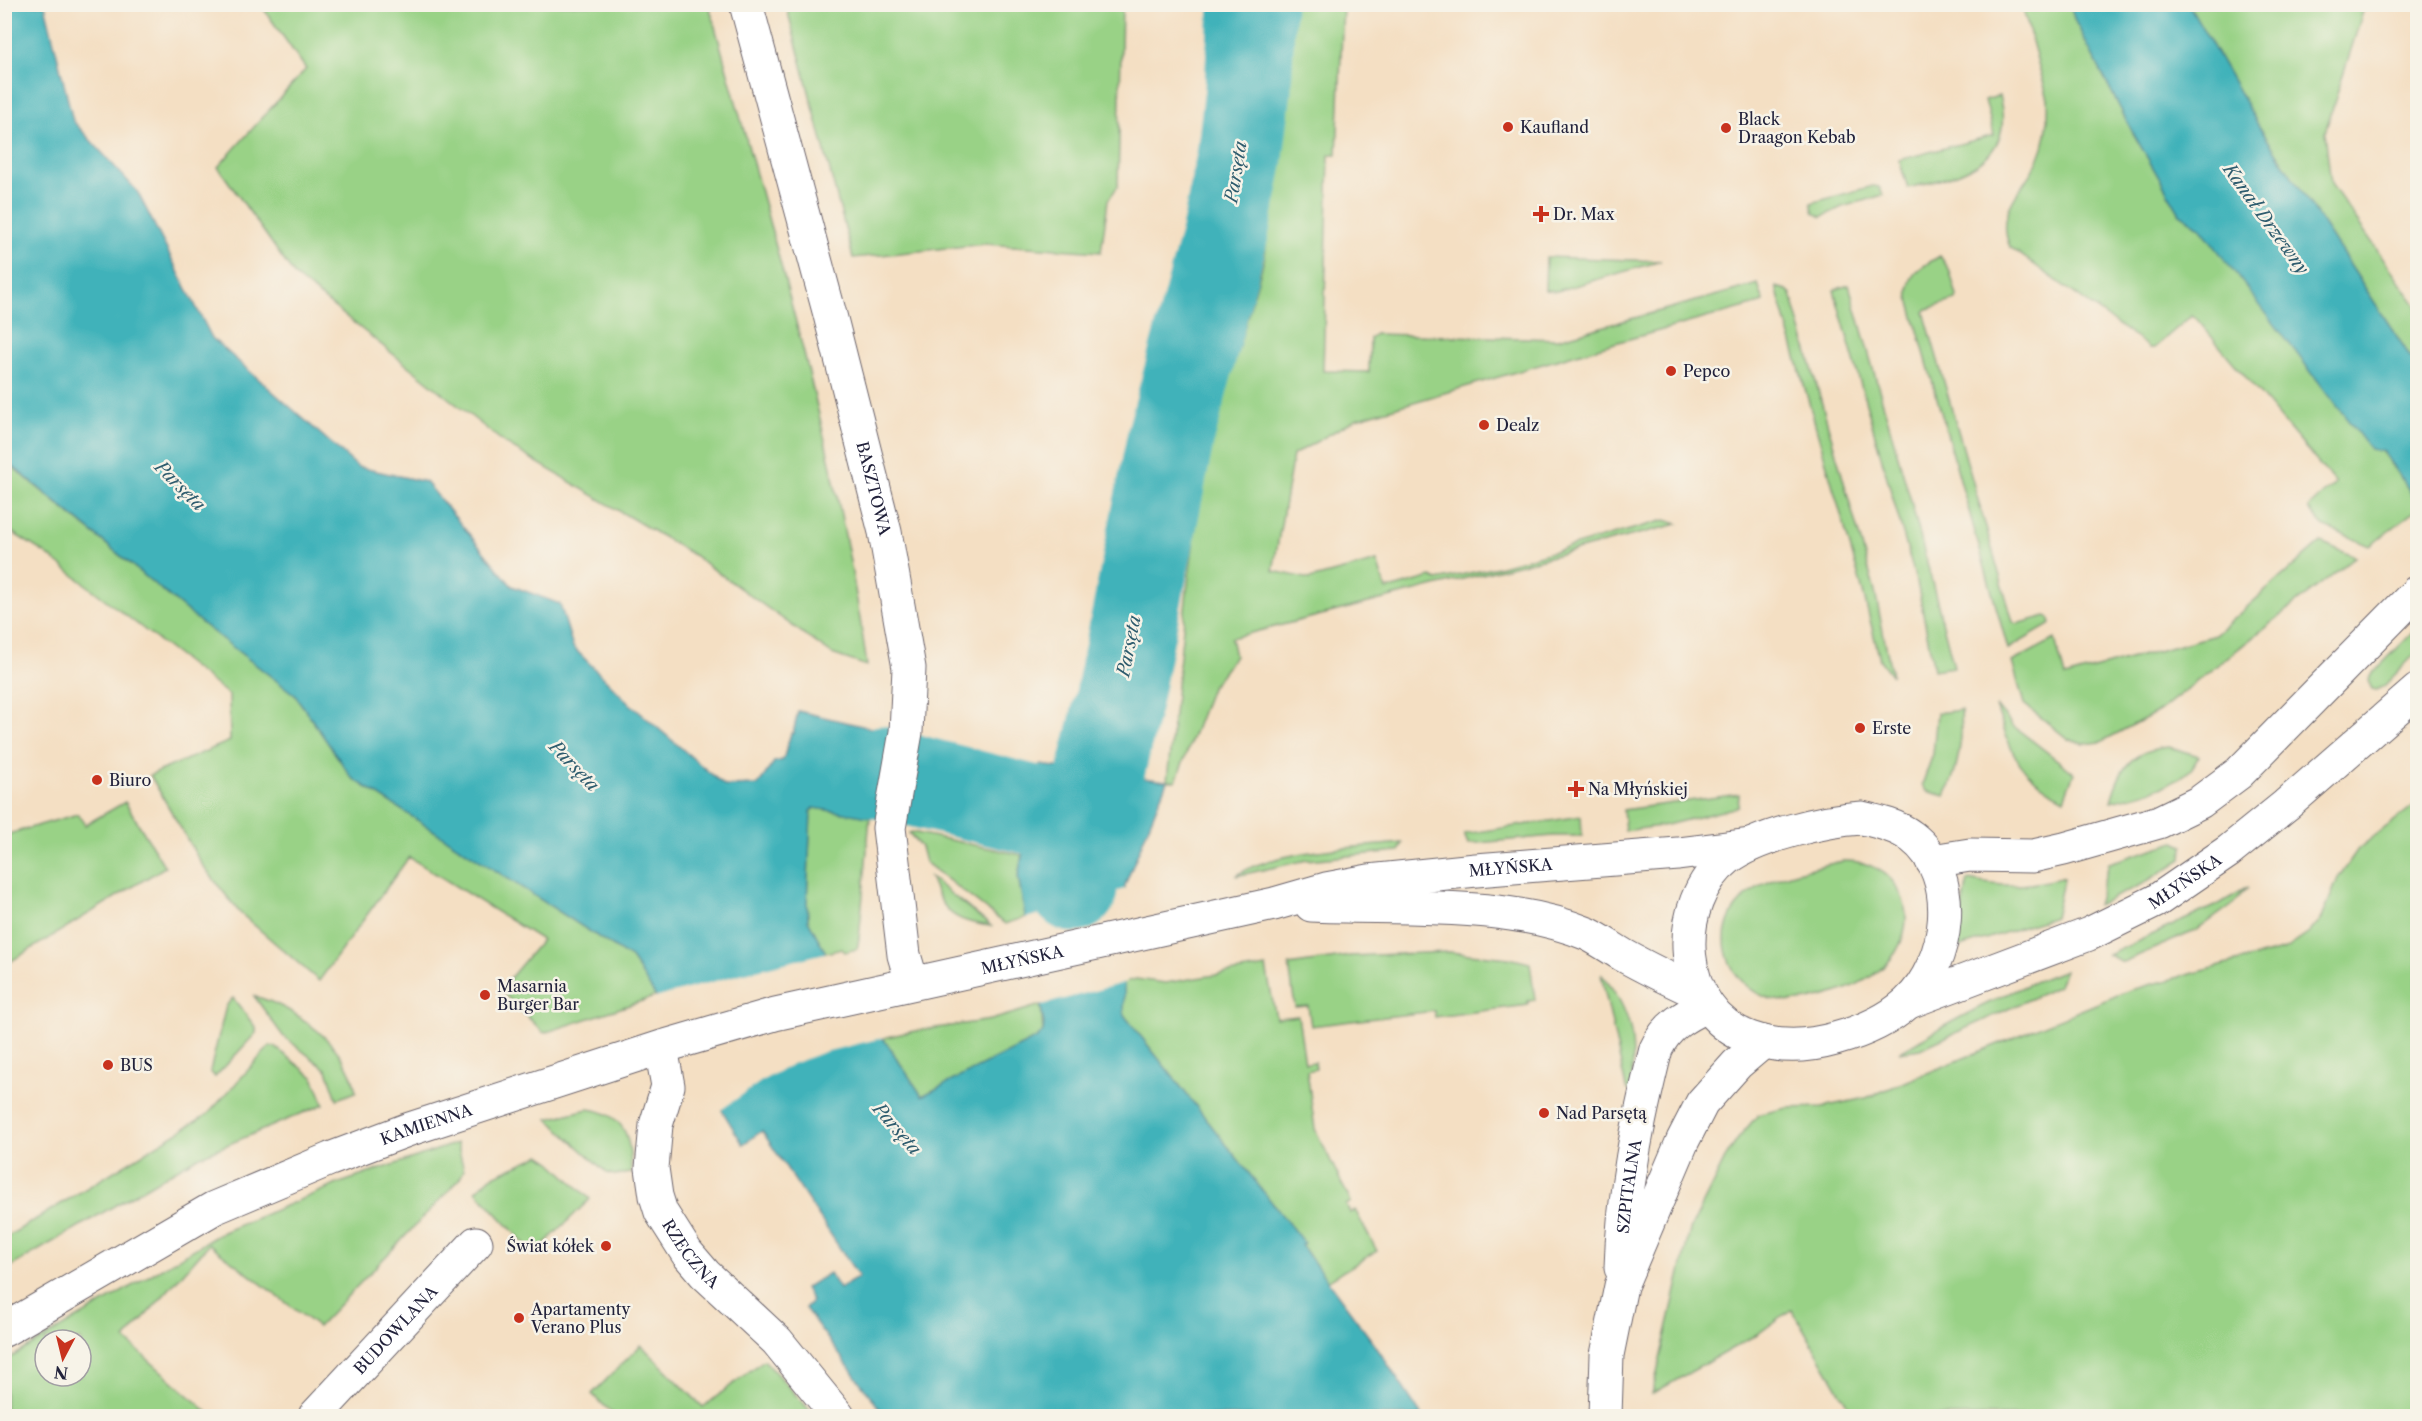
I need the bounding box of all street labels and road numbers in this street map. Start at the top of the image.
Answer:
street label: BASZTOWA [852,439,896,539]
street label: MŁYŃSKA [2145,849,2226,913]
street label: MŁYŃSKA [1468,854,1554,881]
street label: MŁYŃSKA [979,941,1066,978]
street label: KAMIENNA [377,1099,476,1149]
street label: SZPITALNA [1613,1137,1646,1234]
street label: RZECZNA [658,1215,724,1293]
street label: BUDOWLANA [349,1280,442,1378]

